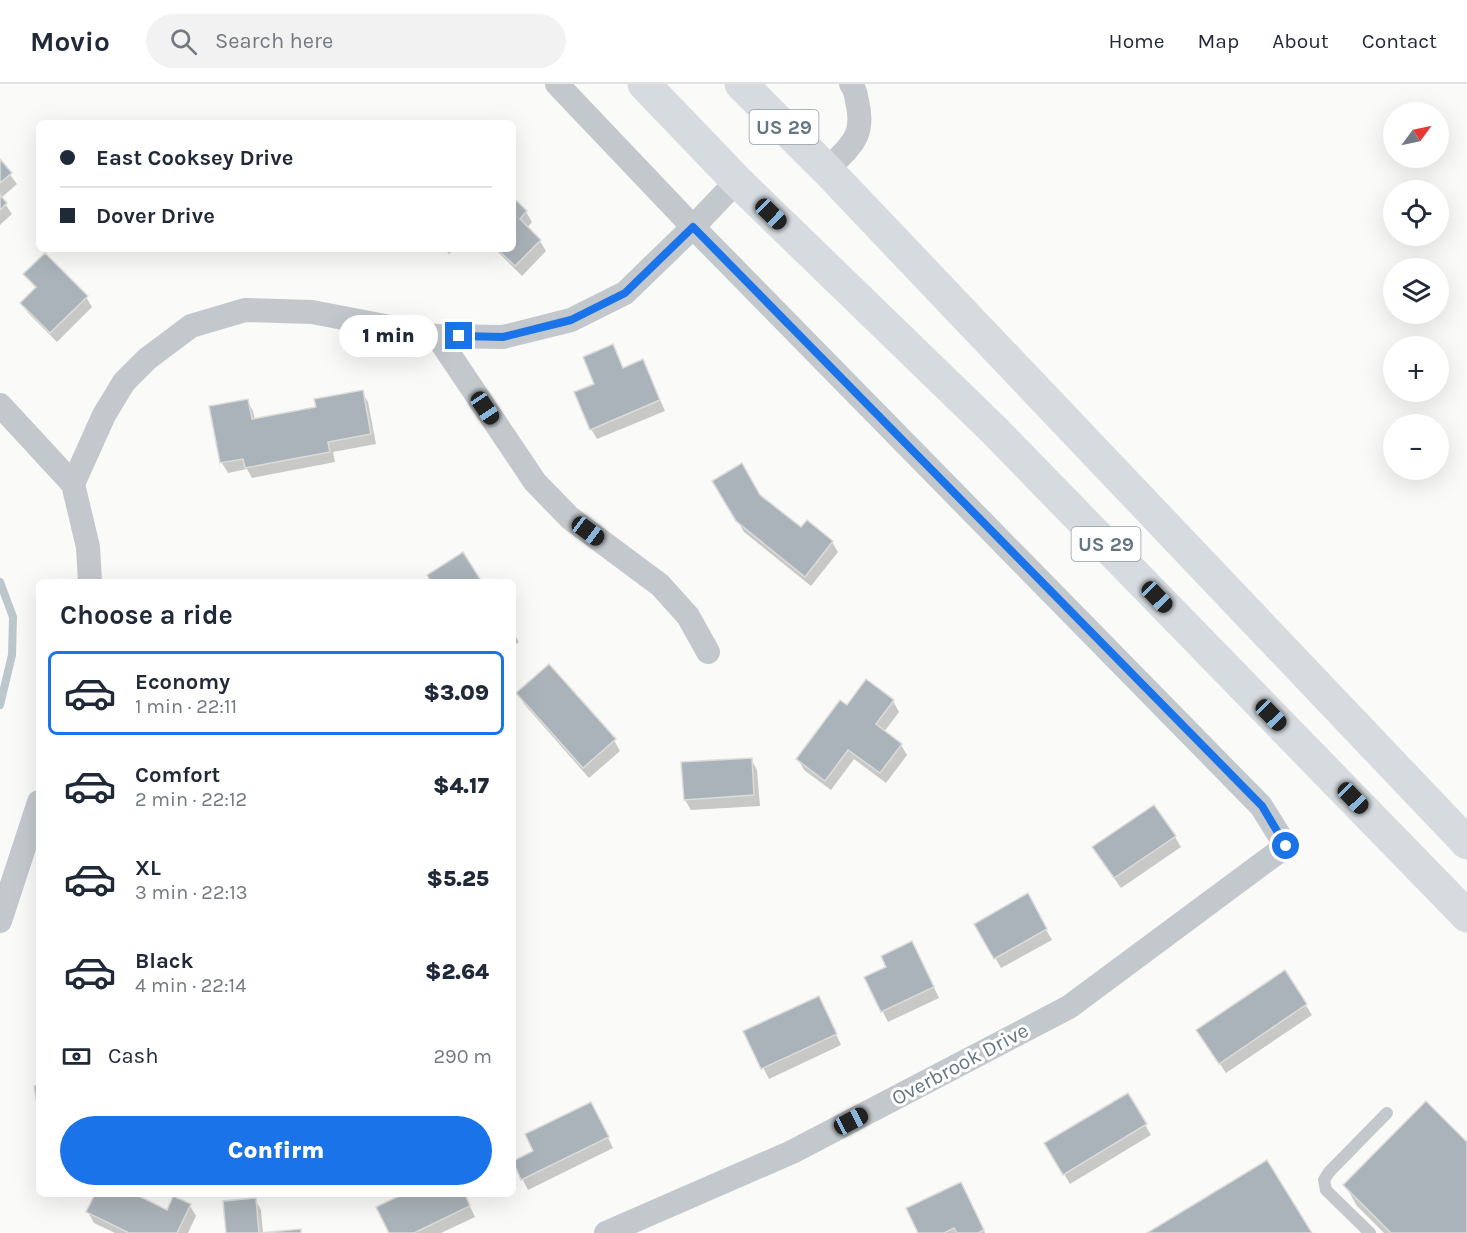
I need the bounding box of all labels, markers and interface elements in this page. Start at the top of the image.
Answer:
search box [146,14,566,68]
text: Movio [30,25,110,58]
icon: search [167,25,200,58]
text: Search here [215,28,333,54]
text: Home [1109,29,1165,53]
text: Map [1198,29,1239,53]
text: About [1272,29,1329,53]
text: Contact [1362,29,1437,53]
north arrow [1383,102,1449,168]
map controls [1383,102,1449,480]
road number: US 29 [750,110,818,144]
text: East Cooksey Drive [96,145,293,171]
button: locate [1383,180,1449,246]
car [752,195,790,233]
text: Dover Drive [96,203,215,229]
button: layers [1383,258,1449,324]
callout: 1 min [339,315,438,357]
route end [445,322,472,349]
text: 1 min [362,324,415,347]
button: + [1383,336,1449,402]
car [467,388,503,428]
button: − [1383,414,1449,480]
car [568,513,608,549]
road number: US 29 [1072,527,1140,561]
car [1138,578,1176,616]
text: Choose a ride [60,599,233,631]
icon: car [63,666,117,720]
text: Economy [135,669,230,695]
text: $3.09 [424,680,489,706]
text: 1 min · 22:11 [135,695,237,718]
car [1252,696,1290,734]
icon: car [63,759,117,813]
text: Comfort [135,762,220,788]
text: $4.17 [433,773,489,799]
car [1334,779,1372,817]
text: 2 min · 22:12 [135,788,247,811]
route start [1272,832,1299,859]
icon: car [63,852,117,906]
text: XL [135,855,161,881]
text: $5.25 [427,866,489,892]
text: 3 min · 22:13 [135,881,248,904]
icon: car [63,945,117,999]
text: Black [135,948,194,974]
text: $2.64 [425,959,489,985]
text: 4 min · 22:14 [135,974,246,997]
street label: Overbrook Drive [888,1018,1032,1110]
icon: cash [60,1040,93,1073]
text: Cash [108,1043,158,1069]
text: 290 m [433,1045,492,1068]
car [831,1105,871,1137]
button: Confirm [60,1116,492,1185]

